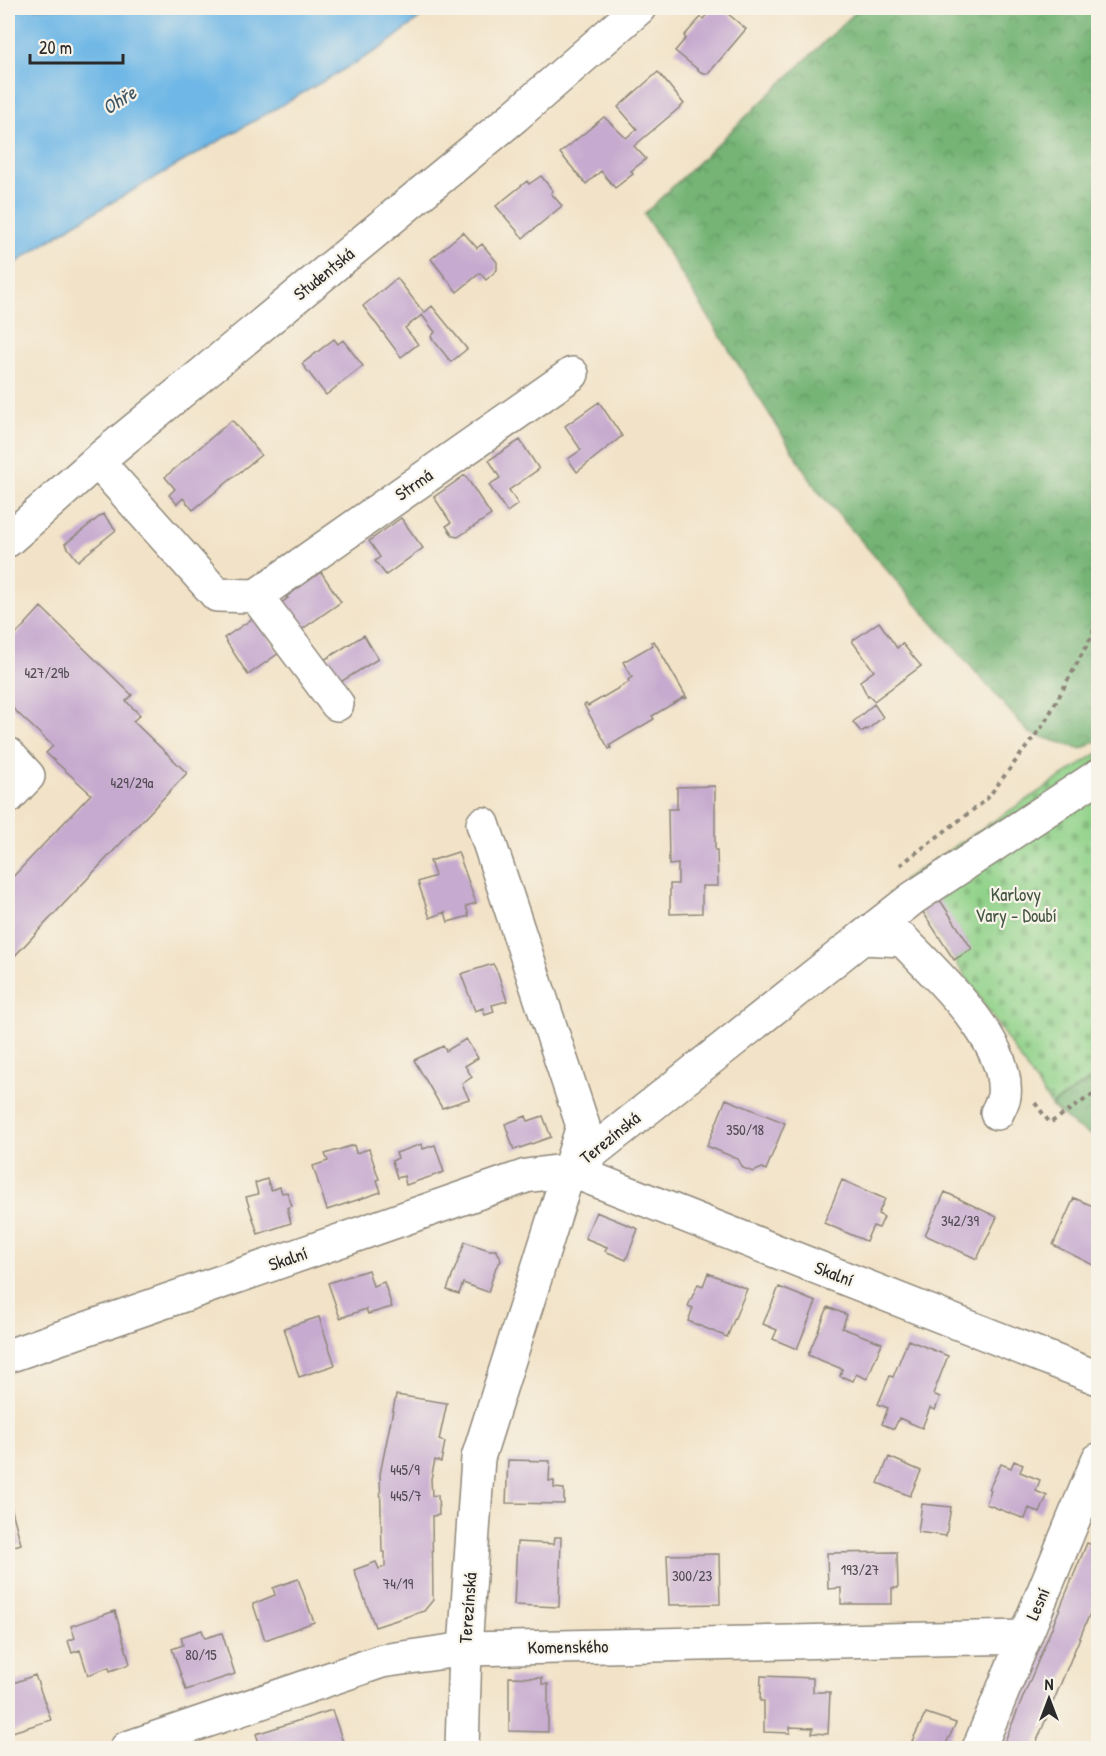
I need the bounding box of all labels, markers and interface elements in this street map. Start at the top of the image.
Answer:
scale bar [30,27,123,65]
text: 20 m [39,35,72,60]
water label: Ohře [97,78,142,120]
street label: Studentská [288,241,359,306]
street label: Strmá [390,463,438,506]
house number: 427/29b [24,662,70,683]
house number: 429/29a [111,772,154,793]
park label: Karlovy Vary - Doubí [975,882,1057,928]
street label: Terezínská [574,1106,645,1170]
house number: 350/18 [726,1119,764,1140]
house number: 342/39 [941,1210,979,1231]
street label: Skalní [265,1240,311,1277]
street label: Skalní [811,1255,857,1292]
house number: 445/9 [390,1459,420,1480]
house number: 445/7 [390,1485,422,1506]
house number: 193/27 [841,1559,879,1580]
house number: 300/23 [672,1565,712,1586]
street label: Terezínská [453,1572,482,1644]
house number: 74/19 [383,1573,414,1594]
street label: Lesní [1020,1584,1055,1624]
street label: Komenského [527,1633,609,1660]
house number: 80/15 [185,1644,217,1665]
north arrow [1019,1669,1079,1729]
text: N [1045,1673,1054,1695]

